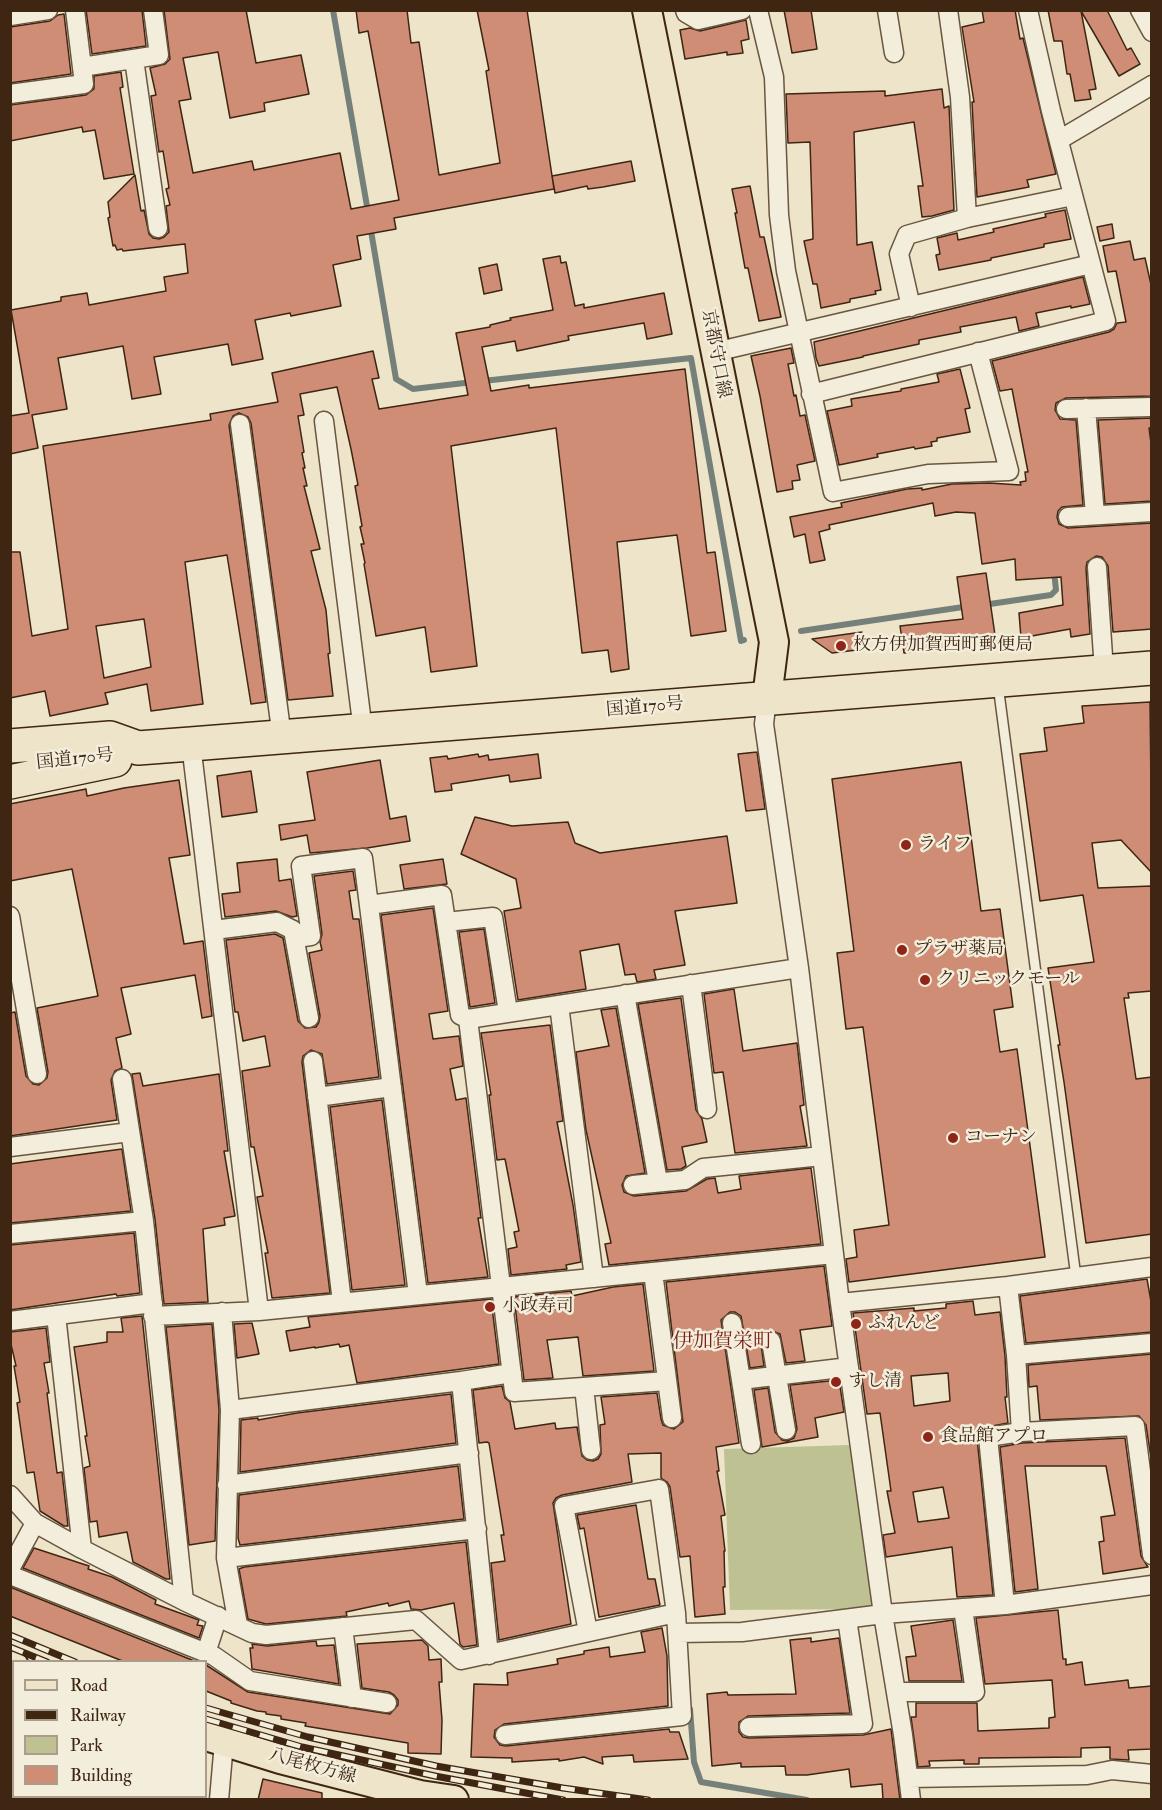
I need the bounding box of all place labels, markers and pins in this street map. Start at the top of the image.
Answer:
place label: 枚方伊加賀西町郵便局 [853,635,1033,657]
marker: 枚方伊加賀西町郵便局 [834,639,848,653]
place label: ライフ [918,834,972,856]
marker: ライフ [899,838,913,852]
place label: プラザ薬局 [914,939,1004,961]
marker: プラザ薬局 [895,943,909,957]
place label: クリニックモール [937,969,1080,991]
marker: クリニックモール [918,973,932,987]
place label: コーナン [965,1127,1037,1149]
marker: コーナン [946,1131,960,1145]
place label: 小政寿司 [502,1296,574,1318]
marker: 小政寿司 [483,1300,497,1314]
place label: ふれんど [868,1313,940,1335]
marker: ふれんど [849,1317,863,1331]
place label: すし清 [848,1371,902,1393]
marker: すし清 [829,1375,843,1389]
place label: 食品館アプロ [940,1426,1048,1448]
marker: 食品館アプロ [921,1430,935,1444]

